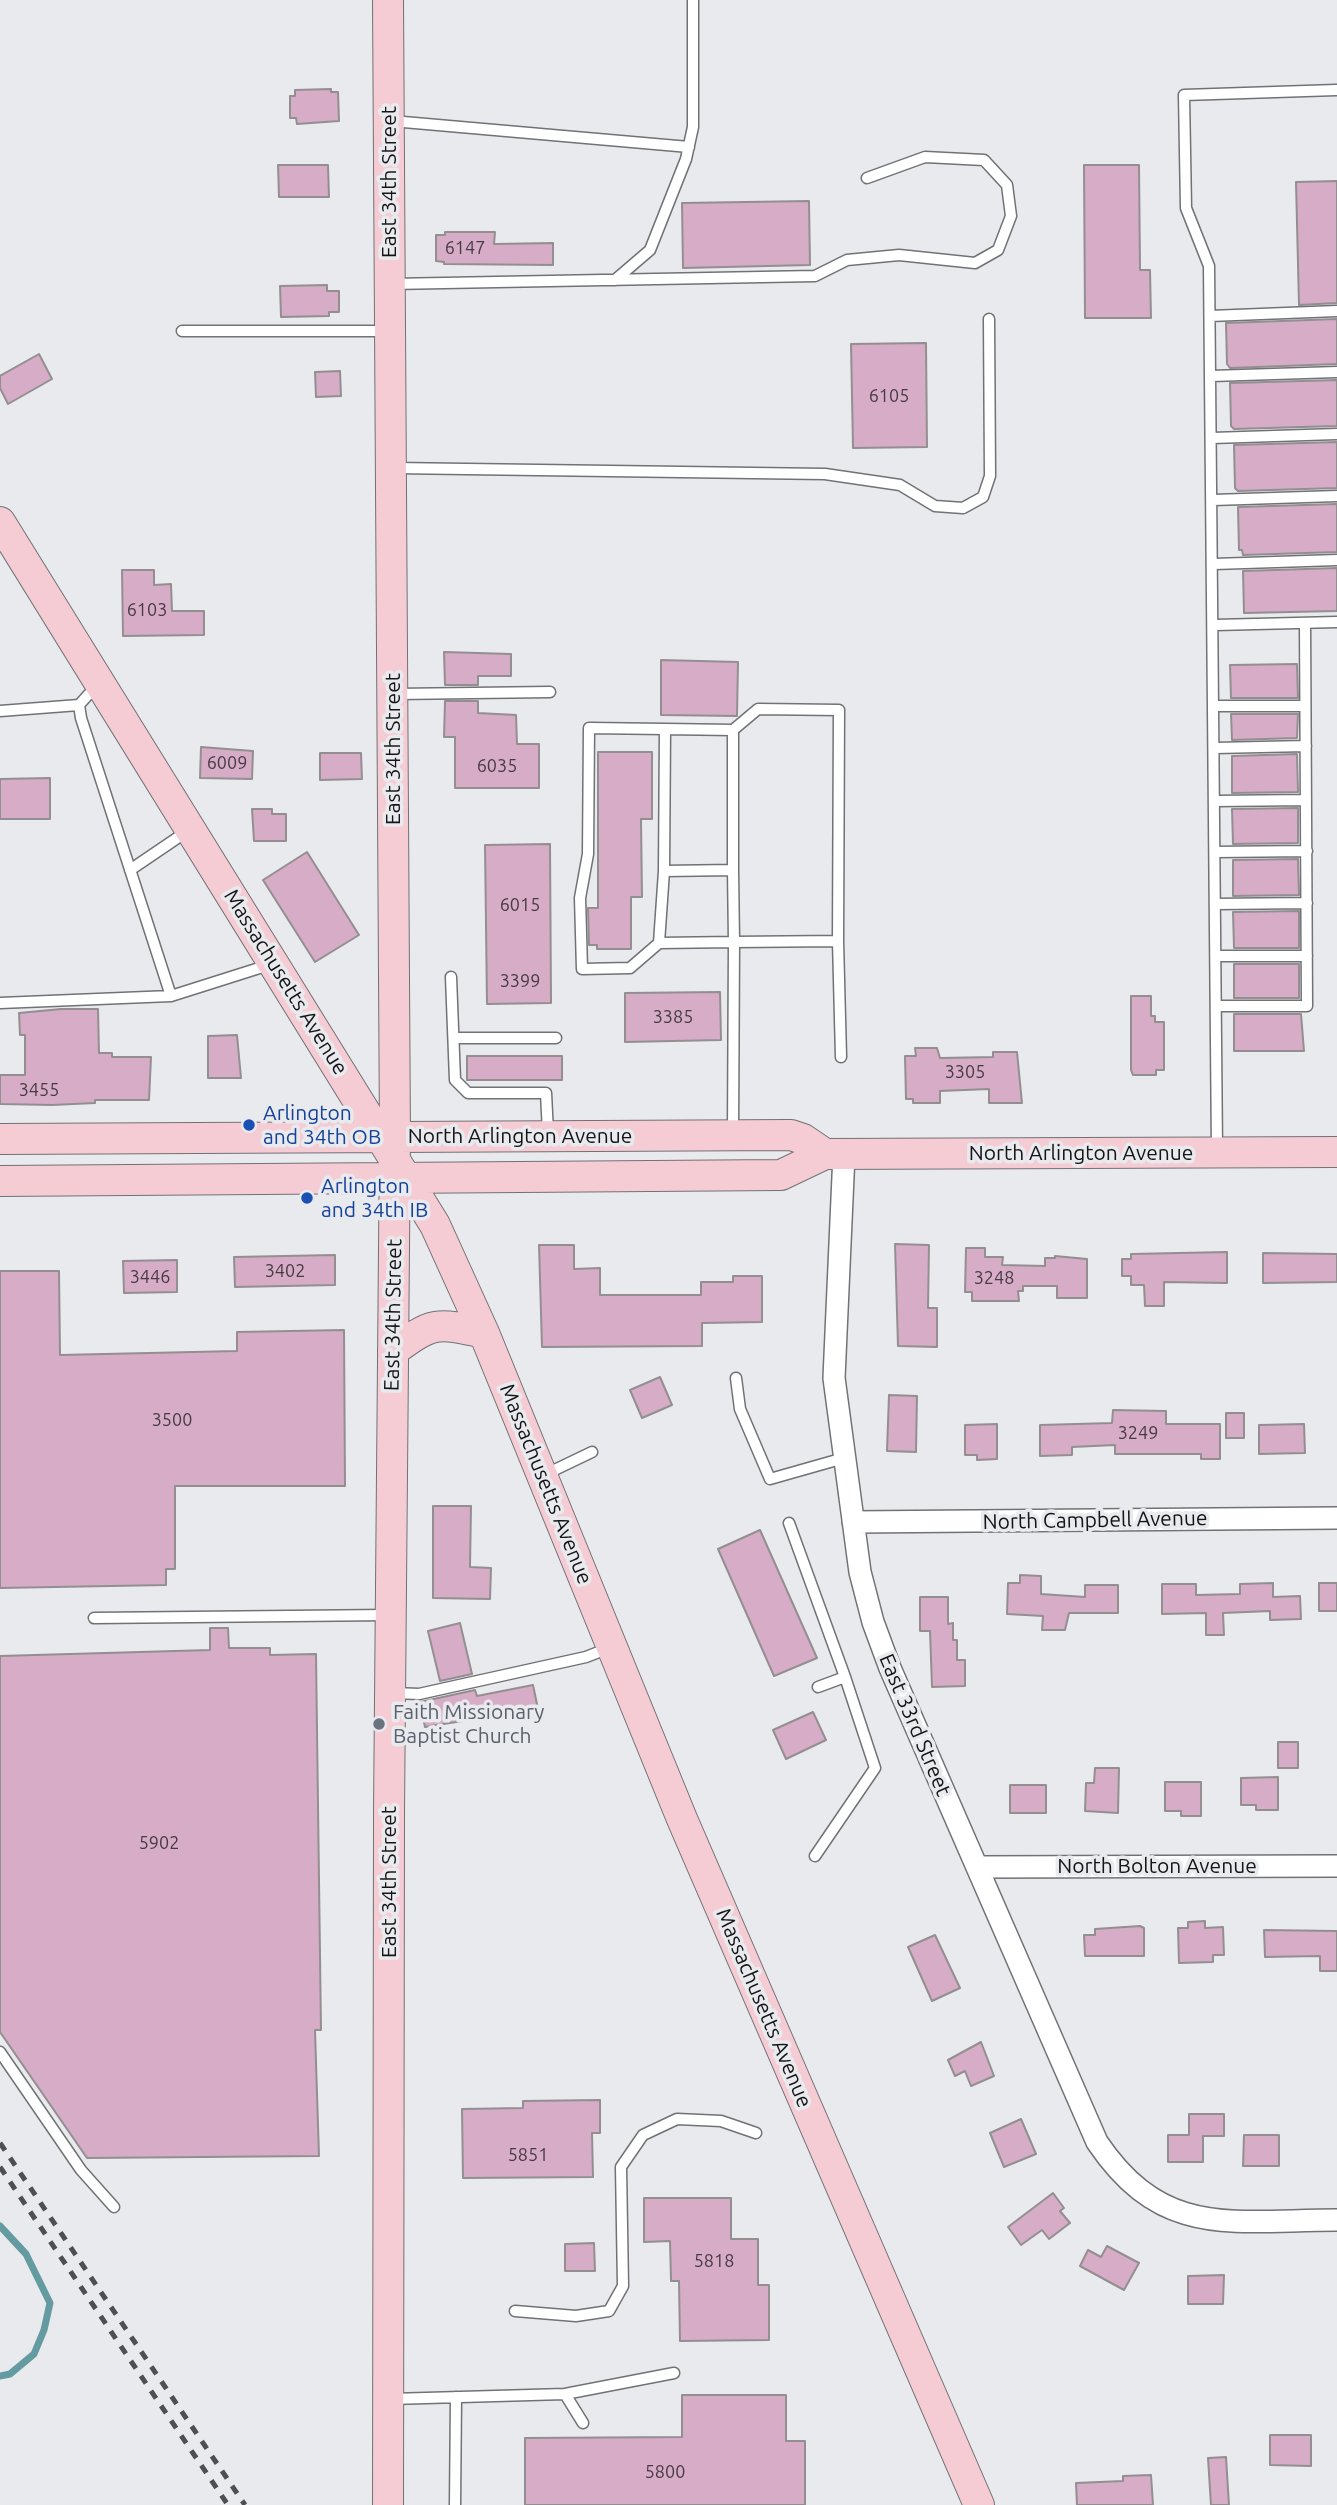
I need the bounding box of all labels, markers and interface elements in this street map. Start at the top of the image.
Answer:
street label: East 34th Street [376,106,402,258]
house number: 6147 [445,237,485,259]
house number: 6105 [869,385,909,407]
house number: 6103 [127,599,167,621]
street label: East 34th Street [380,673,406,825]
house number: 6009 [207,752,247,774]
house number: 6035 [477,755,517,777]
street label: Massachusetts Avenue [219,885,353,1079]
house number: 6015 [500,894,540,916]
house number: 3399 [500,970,540,992]
house number: 3385 [653,1006,693,1028]
house number: 3305 [945,1061,985,1083]
house number: 3455 [19,1079,59,1101]
place label: Arlington and 34th OB [263,1100,381,1150]
marker: Arlington and 34th OB [241,1117,257,1133]
street label: North Arlington Avenue [408,1123,632,1149]
street label: North Arlington Avenue [969,1140,1193,1166]
place label: Arlington and 34th IB [321,1173,428,1223]
marker: Arlington and 34th IB [299,1190,315,1206]
street label: East 34th Street [379,1239,407,1391]
house number: 3402 [265,1260,305,1282]
house number: 3446 [130,1266,170,1288]
house number: 3248 [974,1267,1014,1289]
street label: Massachusetts Avenue [494,1380,598,1588]
house number: 3500 [152,1409,192,1431]
house number: 3249 [1118,1422,1158,1444]
street label: North Campbell Avenue [982,1505,1208,1535]
street label: East 33rd Street [874,1650,956,1800]
place label: Faith Missionary Baptist Church [393,1699,544,1749]
marker: Faith Missionary Baptist Church [371,1716,387,1732]
street label: East 34th Street [376,1806,402,1958]
house number: 5902 [139,1832,179,1854]
street label: North Bolton Avenue [1057,1853,1257,1879]
street label: Massachusetts Avenue [711,1905,817,2111]
house number: 5851 [508,2144,548,2166]
house number: 5818 [694,2250,734,2272]
house number: 5800 [645,2461,685,2483]

